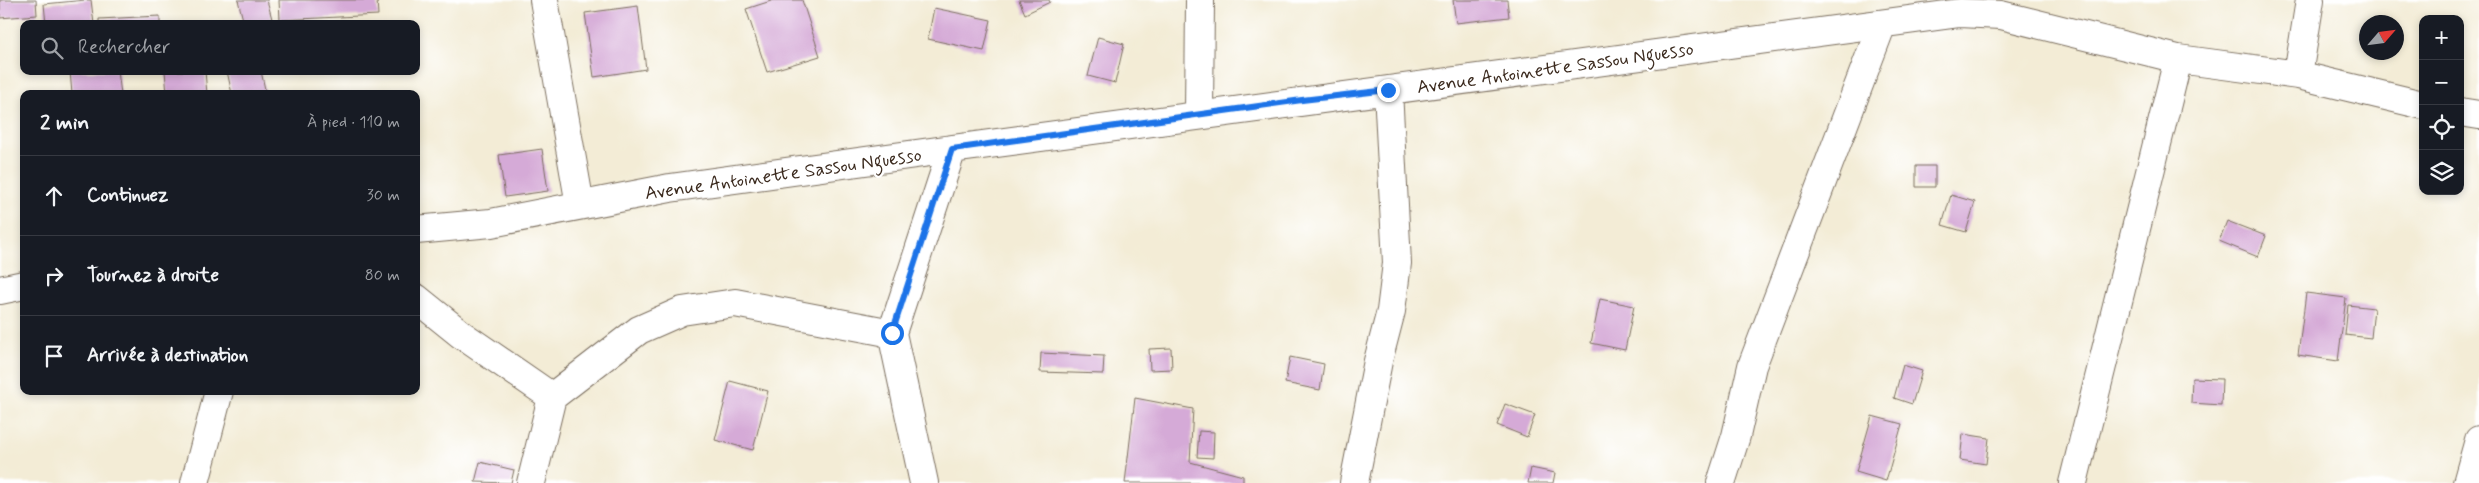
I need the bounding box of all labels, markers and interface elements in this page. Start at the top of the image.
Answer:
north arrow [2359,15,2404,60]
map controls [2419,15,2464,195]
button: + [2419,15,2464,60]
search box [20,20,420,75]
icon: search [38,34,66,62]
text: Rechercher [78,35,170,60]
street label: Avenue Antoinette Sassou Nguesso [1415,37,1696,103]
button: − [2419,60,2464,105]
route end [1377,79,1400,102]
button: locate [2419,105,2464,150]
text: 2 min [40,109,89,137]
text: À pied · 110 m [307,112,400,133]
street label: Avenue Antoinette Sassou Nguesso [643,143,924,209]
button: layers [2419,150,2464,195]
icon: ahead [40,182,68,210]
text: Continuez [87,183,168,208]
text: 30 m [367,185,400,206]
icon: right [40,262,68,290]
text: Tournez à droite [87,263,219,288]
text: 80 m [365,265,400,286]
route start [881,322,904,345]
icon: arrive [40,342,68,370]
text: Arrivée à destination [87,343,248,368]

